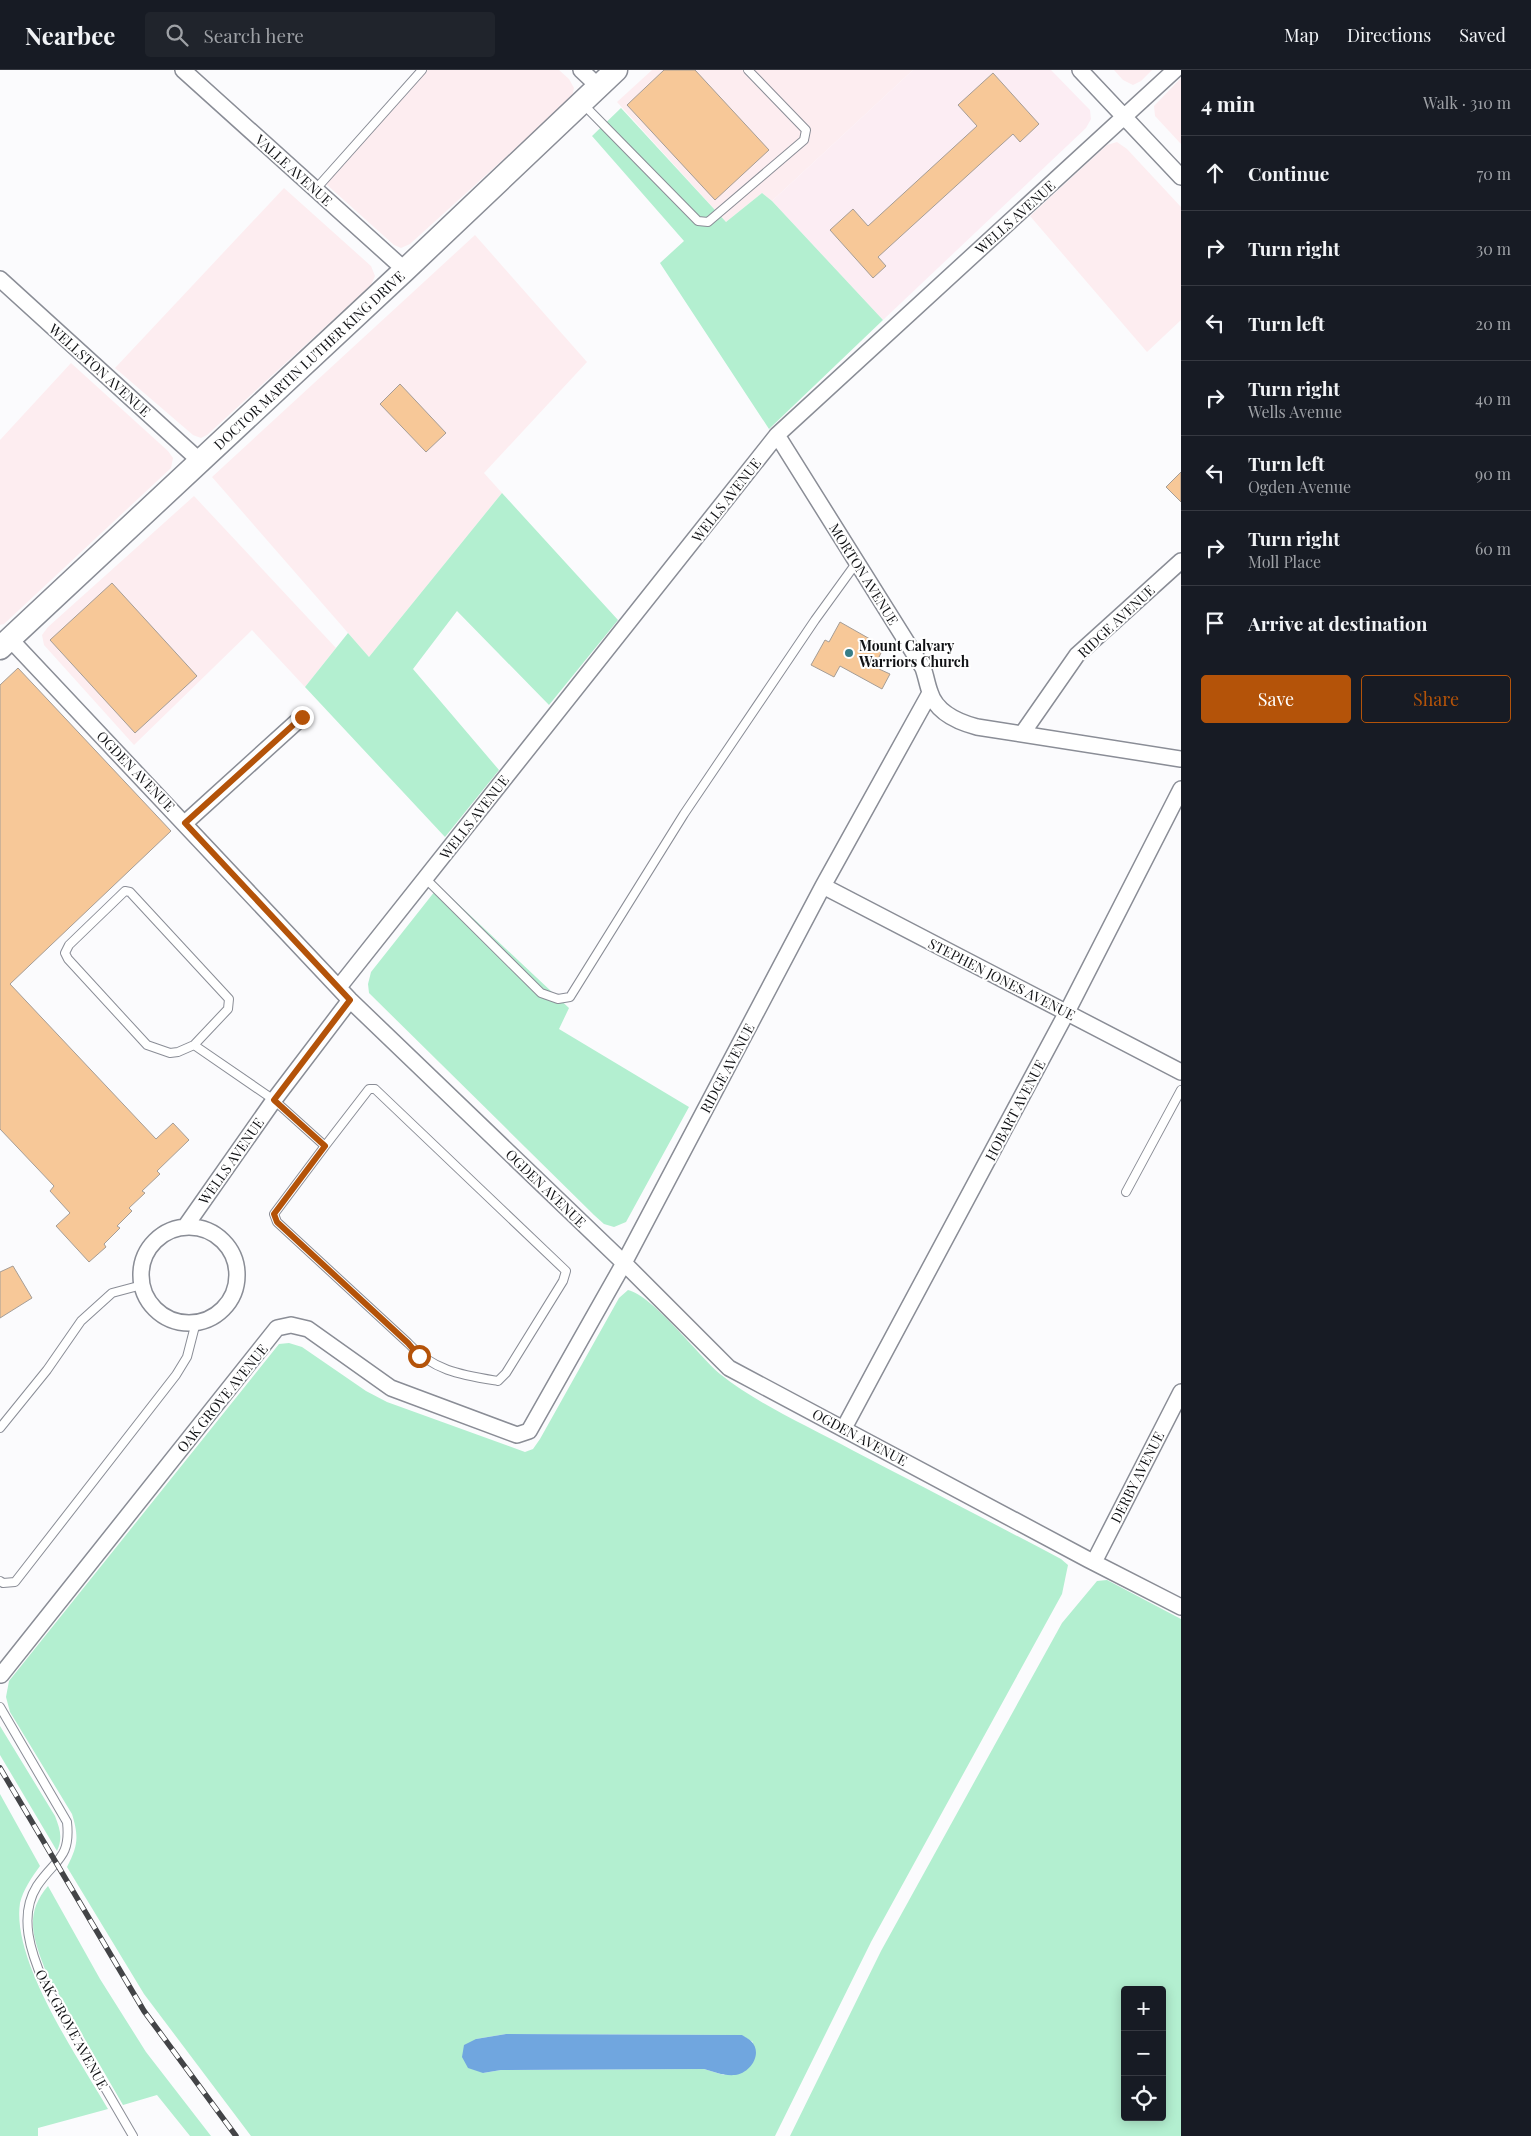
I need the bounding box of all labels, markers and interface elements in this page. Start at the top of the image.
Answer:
search box [145,12,495,57]
text: Nearbee [25,19,115,51]
icon: search [163,21,191,49]
text: Search here [203,22,304,48]
text: Map [1284,23,1319,47]
text: Directions [1347,23,1431,47]
text: Saved [1459,23,1506,47]
text: 4 min [1201,89,1255,117]
text: Walk · 310 m [1423,92,1511,113]
street label: VALLE AVENUE [251,130,337,210]
icon: ahead [1201,159,1229,187]
text: Continue [1248,160,1329,186]
text: 70 m [1477,163,1511,184]
street label: WELLS AVENUE [970,176,1059,259]
icon: right [1201,234,1229,262]
text: Turn right [1248,235,1340,261]
text: 30 m [1476,238,1511,259]
street label: DOCTOR MARTIN LUTHER KING DRIVE [210,266,408,454]
icon: left [1201,309,1229,337]
text: Turn left [1248,310,1325,336]
text: 20 m [1476,313,1511,334]
street label: WELLSTON AVENUE [44,319,155,421]
text: Turn right [1248,375,1340,401]
icon: right [1201,384,1229,412]
text: 40 m [1475,388,1511,409]
text: Wells Avenue [1248,401,1342,422]
text: Turn left [1248,450,1325,476]
street label: WELLS AVENUE [687,454,765,547]
icon: left [1201,459,1229,487]
text: 90 m [1475,463,1511,484]
text: Ogden Avenue [1248,476,1351,497]
street label: MORTON AVENUE [825,520,903,628]
text: Turn right [1248,525,1340,551]
icon: right [1201,534,1229,562]
text: 60 m [1475,538,1511,559]
text: Moll Place [1248,551,1321,572]
street label: RIDGE AVENUE [1073,580,1159,662]
icon: arrive [1201,609,1229,637]
text: Arrive at destination [1248,610,1428,636]
place label: Mount Calvary Warriors Church [858,636,970,671]
marker: Mount Calvary Warriors Church [843,647,855,659]
button: Save [1201,675,1351,723]
button: Share [1361,675,1511,723]
route end [291,706,314,729]
street label: OGDEN AVENUE [93,727,179,815]
street label: WELLS AVENUE [435,771,513,864]
street label: STEPHEN JONES AVENUE [925,934,1079,1024]
street label: RIDGE AVENUE [695,1020,759,1116]
street label: HOBART AVENUE [980,1056,1050,1164]
street label: WELLS AVENUE [193,1114,268,1209]
street label: OGDEN AVENUE [502,1145,590,1231]
street label: OAK GROVE AVENUE [172,1340,272,1456]
route start [408,1345,431,1368]
street label: OGDEN AVENUE [809,1404,911,1470]
street label: DERBY AVENUE [1106,1428,1168,1526]
street label: OAK GROVE AVENUE [31,1966,113,2092]
map controls [1121,1986,1166,2121]
button: + [1121,1986,1166,2031]
button: − [1121,2031,1166,2076]
button: locate [1121,2076,1166,2121]

